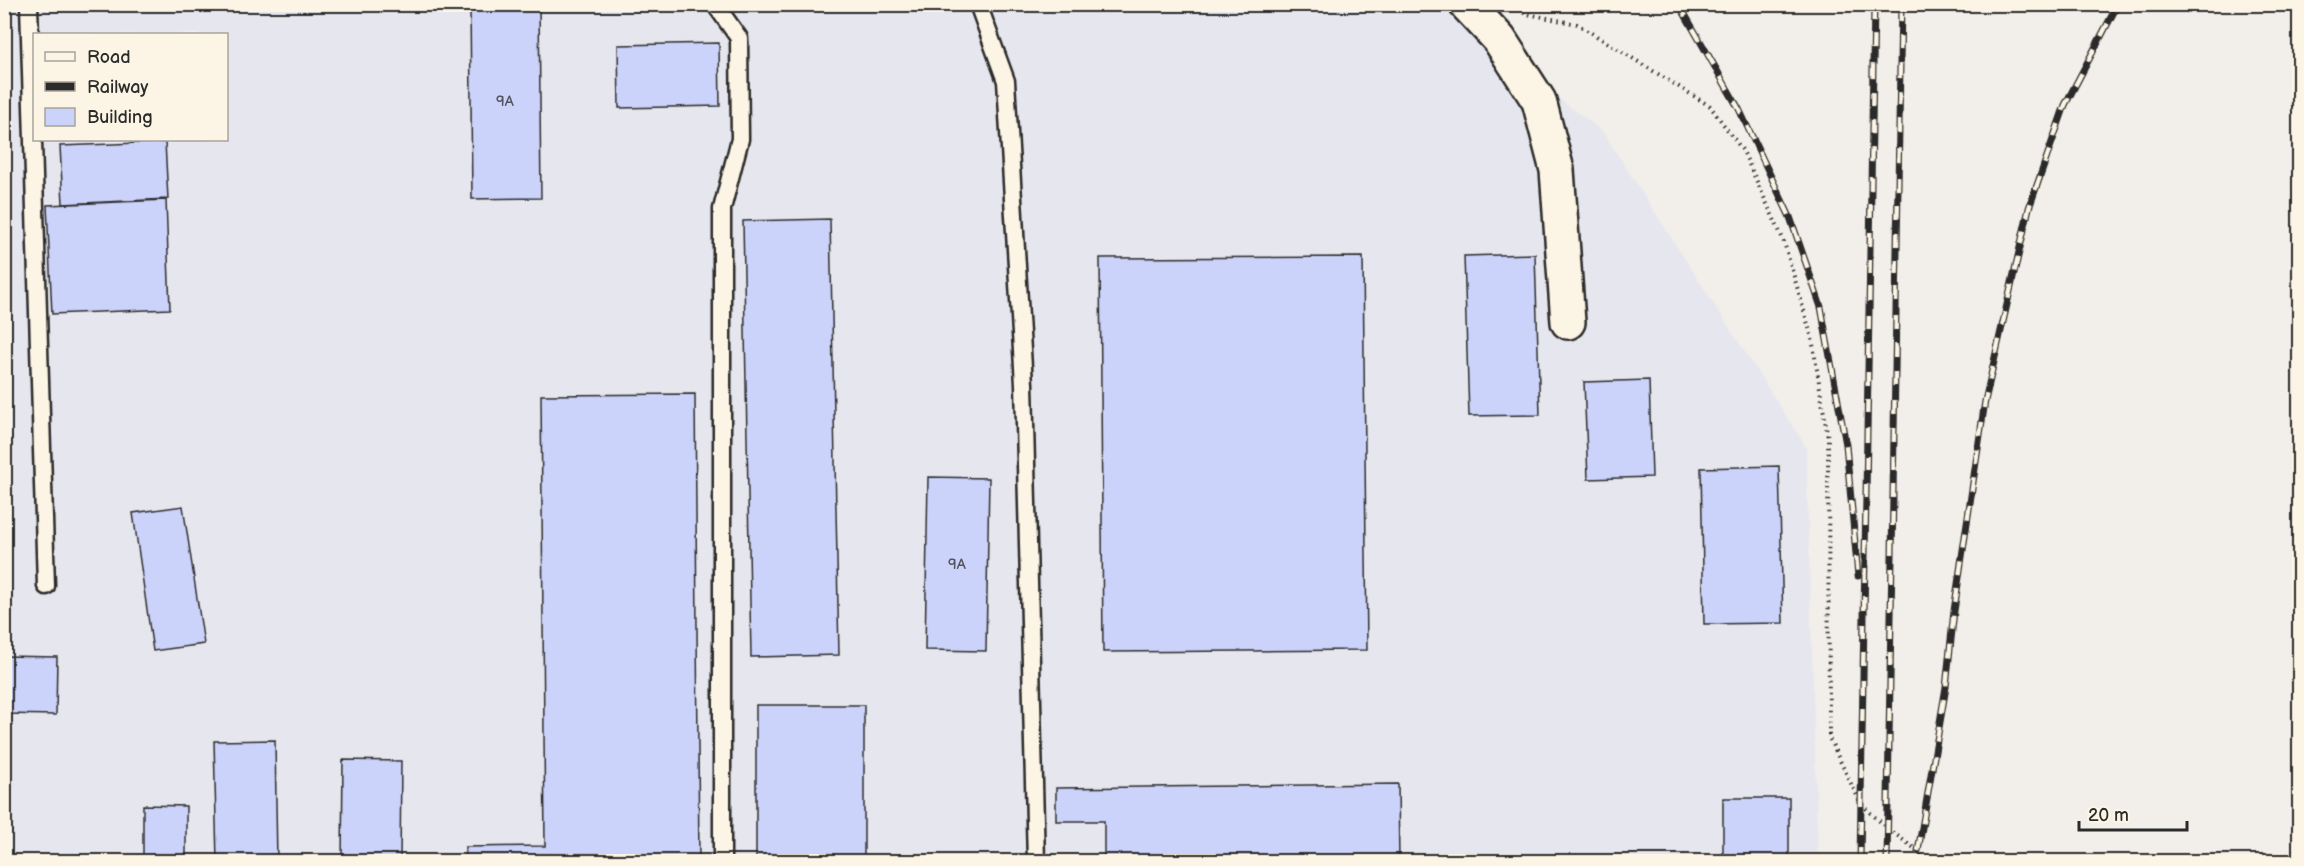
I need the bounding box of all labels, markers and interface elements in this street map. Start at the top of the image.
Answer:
legend [33,33,228,141]
text: Road [87,47,131,68]
text: Railway [87,77,149,98]
house number: 9А [496,92,515,111]
text: Building [87,107,153,128]
house number: 9А [948,555,967,574]
scale bar [2079,794,2187,832]
text: 20 m [2088,805,2129,826]

